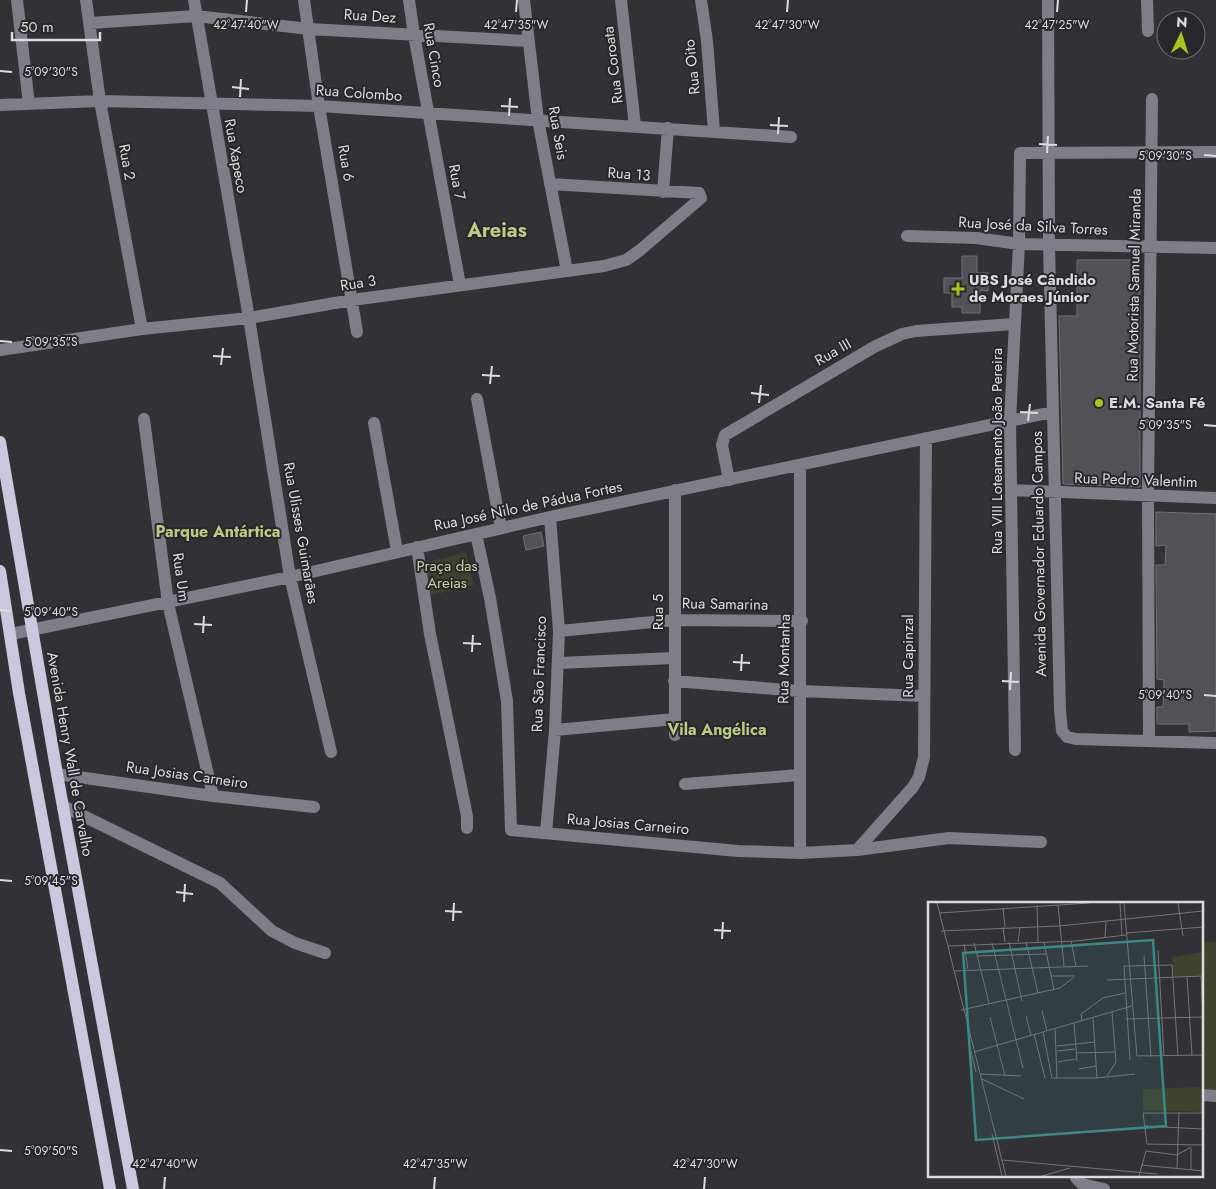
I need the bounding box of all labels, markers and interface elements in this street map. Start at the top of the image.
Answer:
street label: Rua Dez [343,3,397,29]
scale bar [12,10,100,42]
north arrow [1156,10,1206,60]
text: N [1176,12,1188,32]
text: 50 m [20,16,54,38]
text: 42°47'40"W [213,16,279,34]
text: 42°47'35"W [484,16,548,34]
text: 42°47'30"W [754,16,820,34]
text: 42°47'25"W [1025,16,1090,34]
street label: Rua Cinco [417,21,451,89]
street label: Rua Coroata [597,25,629,105]
street label: Rua Oito [678,38,706,96]
text: 5°09'30"S [24,63,78,81]
street label: Rua Colombo [315,79,403,107]
street label: Rua Seis [542,105,574,161]
street label: Rua Xapeco [219,117,253,195]
street label: Rua 2 [113,142,141,182]
street label: Rua 6 [332,143,360,183]
text: 5°09'30"S [1138,147,1192,165]
street label: Rua 7 [443,162,471,202]
street label: Rua 13 [607,162,651,186]
street label: Rua Motorista Samuel Miranda [1121,188,1147,382]
street label: Rua José da Silva Torres [958,211,1108,241]
district label: Areias [466,216,527,245]
street label: Rua 3 [338,269,378,297]
place label: UBS José Cândido de Moraes Júnior [969,269,1096,308]
marker: UBS José Cândido de Moraes Júnior [951,282,965,296]
text: 5°09'35"S [24,333,78,351]
street label: Rua III [811,333,855,371]
street label: Rua VIII Loteamento João Pereira [986,348,1008,554]
place label: E.M. Santa Fé [1109,392,1206,414]
marker: E.M. Santa Fé [1093,397,1105,409]
text: 5°09'35"S [1138,416,1192,434]
street label: Avenida Governador Eduardo Campos [1026,431,1052,677]
street label: Rua Ulisses Guimarães [278,460,324,606]
street label: Rua Pedro Valentim [1074,467,1198,493]
street label: Rua José Nilo de Pádua Fortes [432,475,624,537]
district label: Parque Antártica [156,520,280,543]
street label: Rua Um [167,551,195,603]
park label: Praça das Areias [417,555,477,594]
street label: Rua Samarina [682,592,768,616]
street label: Rua 5 [647,594,669,630]
text: 5°09'40"S [24,603,78,621]
street label: Rua Montanha [772,614,796,704]
street label: Rua Capinzal [897,614,919,698]
street label: Rua São Francisco [526,616,552,732]
street label: Avenida Henry Wall de Carvalho [41,650,99,858]
text: 5°09'40"S [1138,686,1192,704]
district label: Vila Angélica [666,718,767,741]
street label: Rua Josias Carneiro [125,756,249,794]
street label: Rua Josias Carneiro [566,808,690,840]
text: 5°09'45"S [24,872,78,890]
inset map [928,902,1204,1176]
text: 5°09'50"S [24,1142,78,1160]
text: 42°47'40"W [132,1155,198,1173]
text: 42°47'35"W [403,1155,467,1173]
text: 42°47'30"W [672,1155,738,1173]

